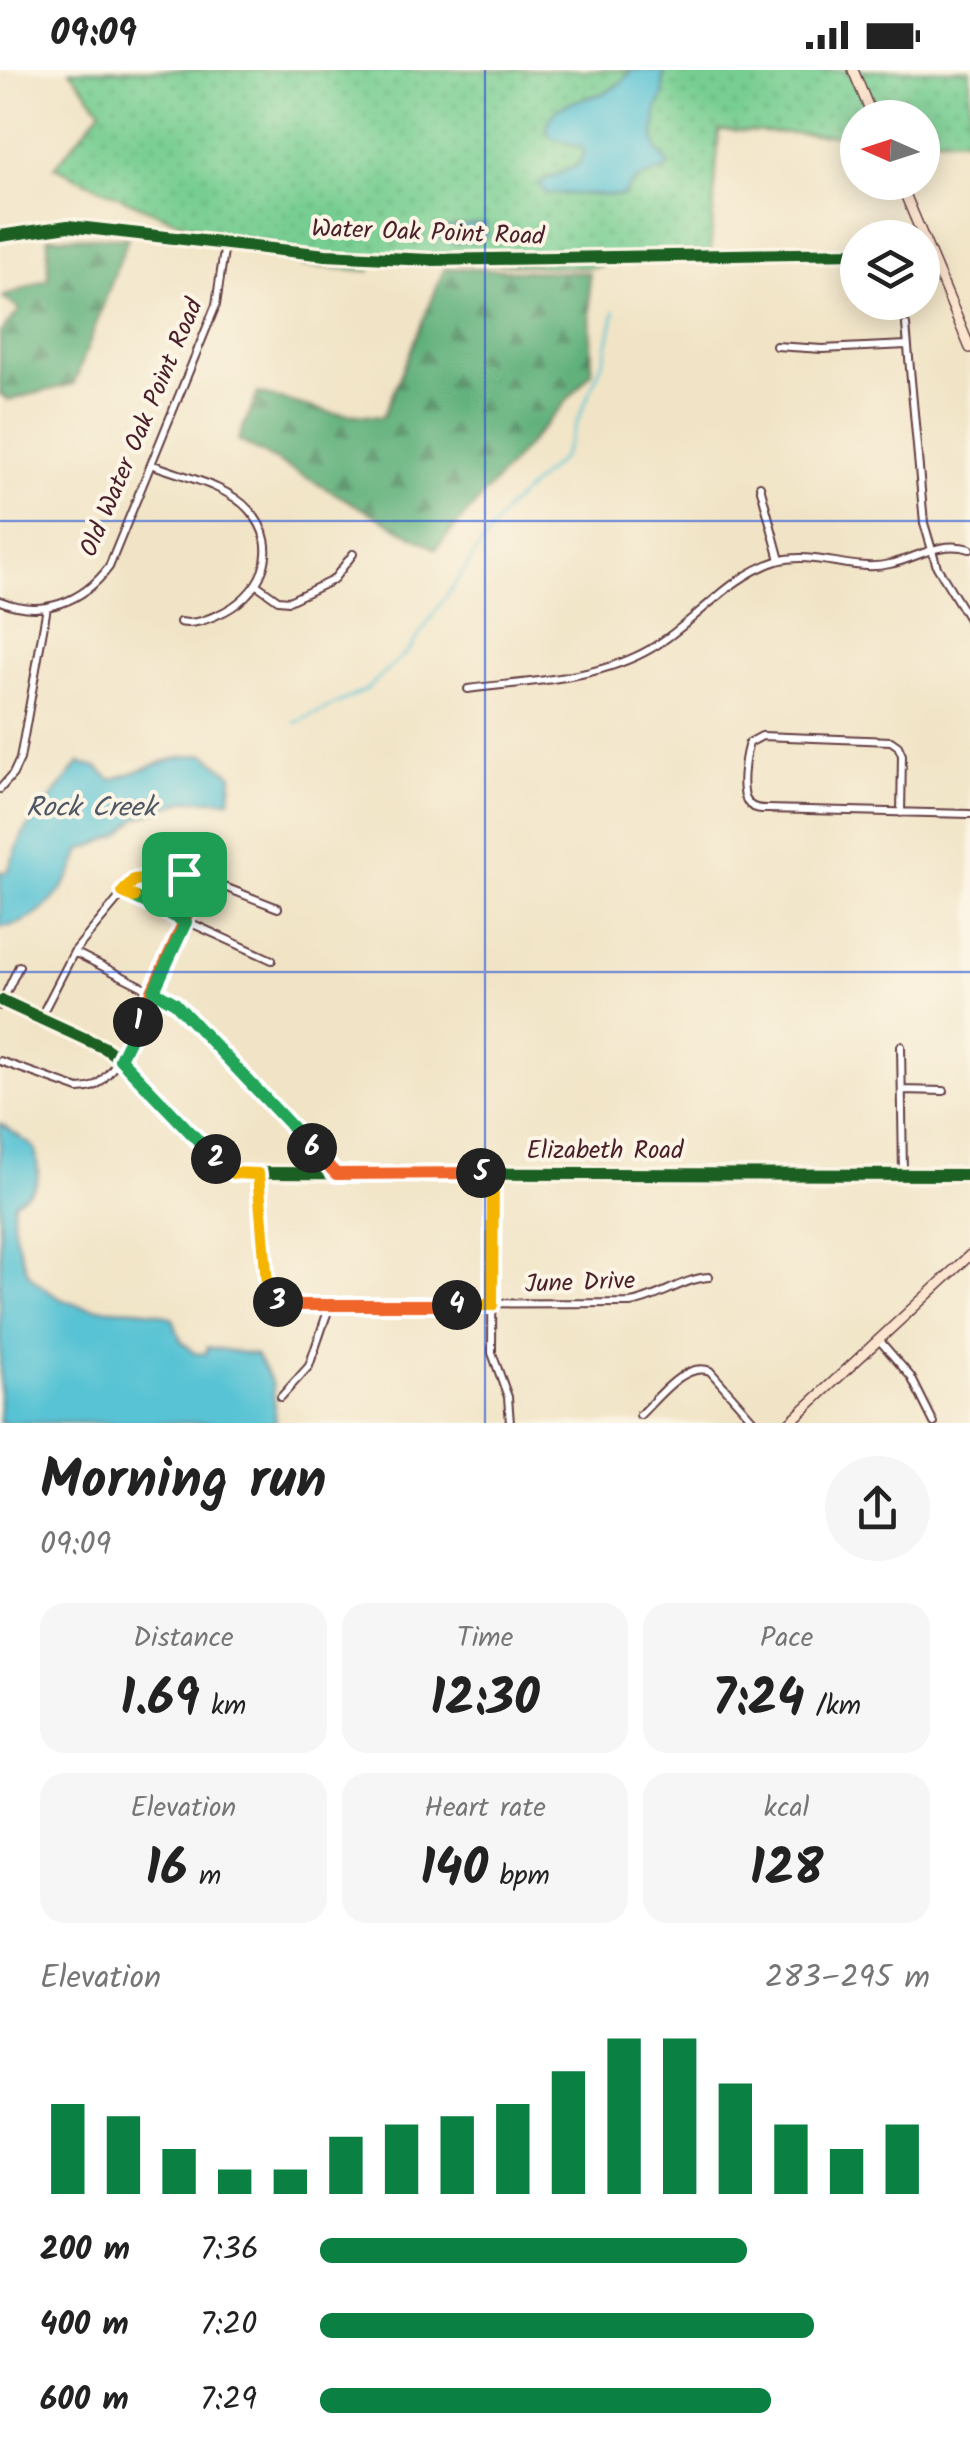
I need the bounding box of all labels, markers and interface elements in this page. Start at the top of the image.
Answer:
text: 09:09 [50,5,137,65]
north arrow [840,100,940,200]
map controls [840,100,940,320]
street label: Water Oak Point Road [311,209,547,257]
button: layers [840,220,940,320]
street label: Old Water Oak Point Road [69,291,215,563]
water label: Rock Creek [26,786,160,831]
pin [142,832,227,917]
icon: arrive [157,847,212,902]
pin: 1 [113,997,163,1047]
text: 1 [134,999,142,1044]
pin: 6 [287,1123,337,1173]
text: 6 [304,1125,320,1170]
street label: Elizabeth Road [526,1131,685,1171]
pin: 2 [191,1134,241,1184]
text: 2 [208,1136,224,1181]
pin: 5 [456,1148,506,1198]
text: 5 [474,1150,488,1195]
street label: June Drive [524,1261,636,1305]
pin: 3 [253,1277,303,1327]
text: 3 [270,1279,286,1324]
pin: 4 [432,1280,482,1330]
text: 4 [449,1282,465,1327]
text: Morning run [40,1439,327,1526]
button: share [825,1456,930,1561]
text: 09:09 [40,1520,111,1571]
text: Distance [133,1616,234,1661]
text: Time [457,1616,513,1661]
text: Pace [760,1616,813,1661]
text: 1.69 [120,1661,200,1741]
text: 12:30 [430,1661,540,1741]
text: 7:24 [712,1661,805,1741]
text: km [200,1684,246,1729]
text: /km [805,1684,861,1729]
text: Elevation [130,1786,236,1831]
text: Heart rate [424,1786,546,1831]
text: kcal [764,1786,809,1831]
text: 16 [145,1831,188,1911]
text: 140 [420,1831,488,1911]
text: 128 [750,1831,824,1911]
text: m [188,1854,221,1899]
text: bpm [488,1854,550,1899]
text: Elevation [40,1953,161,2004]
text: 283–295 m [765,1953,930,2004]
text: 200 m [40,2225,130,2276]
text: 7:36 [200,2225,259,2276]
text: 400 m [40,2300,129,2351]
text: 7:20 [200,2300,257,2351]
text: 600 m [40,2375,129,2426]
text: 7:29 [200,2375,257,2426]

